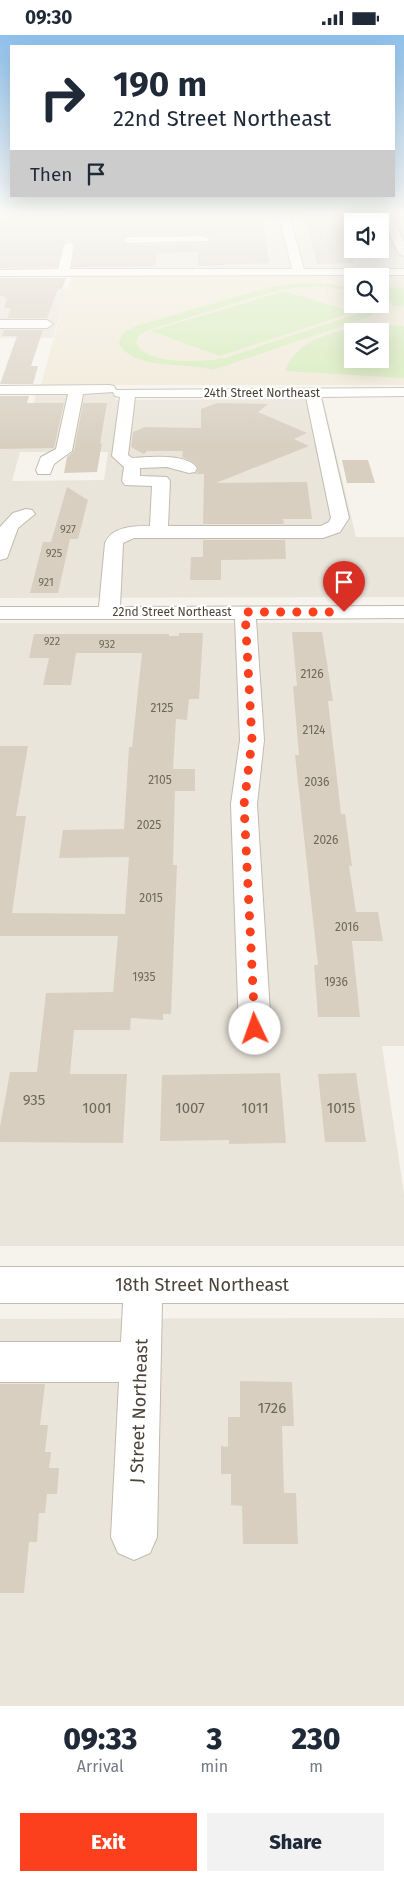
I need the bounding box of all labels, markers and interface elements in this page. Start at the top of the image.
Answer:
text: 09:30 [25,6,72,29]
text: 190 m [113,63,207,105]
icon: right [30,65,95,130]
text: 22nd Street Northeast [113,105,331,132]
icon: arrive [82,160,110,188]
text: Then [30,163,72,186]
map controls [344,213,389,368]
button: sound [344,213,389,258]
button: search [344,268,389,313]
button: layers [344,323,389,368]
street label: 24th Street Northeast [204,386,321,400]
house number: 927 [60,523,76,536]
house number: 925 [46,547,63,560]
pin [323,561,365,612]
icon: arrive [330,568,358,596]
house number: 921 [38,576,54,589]
street label: 22nd Street Northeast [113,605,232,619]
house number: 922 [44,635,60,648]
house number: 932 [99,638,115,651]
house number: 2126 [300,667,324,681]
house number: 2125 [151,701,173,715]
house number: 2124 [303,723,326,737]
house number: 2105 [148,773,172,787]
house number: 2036 [305,775,329,789]
house number: 2025 [137,818,161,832]
house number: 2026 [314,833,338,847]
house number: 2015 [139,891,163,905]
house number: 2016 [335,920,359,934]
house number: 1935 [132,970,156,984]
house number: 1936 [324,975,348,989]
position arrow [228,1002,280,1054]
house number: 935 [23,1091,45,1109]
house number: 1001 [82,1099,112,1117]
house number: 1007 [175,1099,205,1117]
house number: 1011 [241,1099,269,1117]
house number: 1015 [327,1099,355,1117]
street label: 18th Street Northeast [115,1274,290,1296]
street label: J Street Northeast [125,1338,153,1484]
house number: 1726 [258,1399,286,1417]
text: 09:33 [63,1721,137,1757]
text: 3 [206,1721,222,1757]
text: 230 [292,1721,341,1757]
text: Arrival [77,1757,124,1776]
text: min [201,1757,228,1776]
text: m [309,1757,323,1776]
button: Exit [20,1813,197,1871]
button: Share [207,1813,384,1871]

